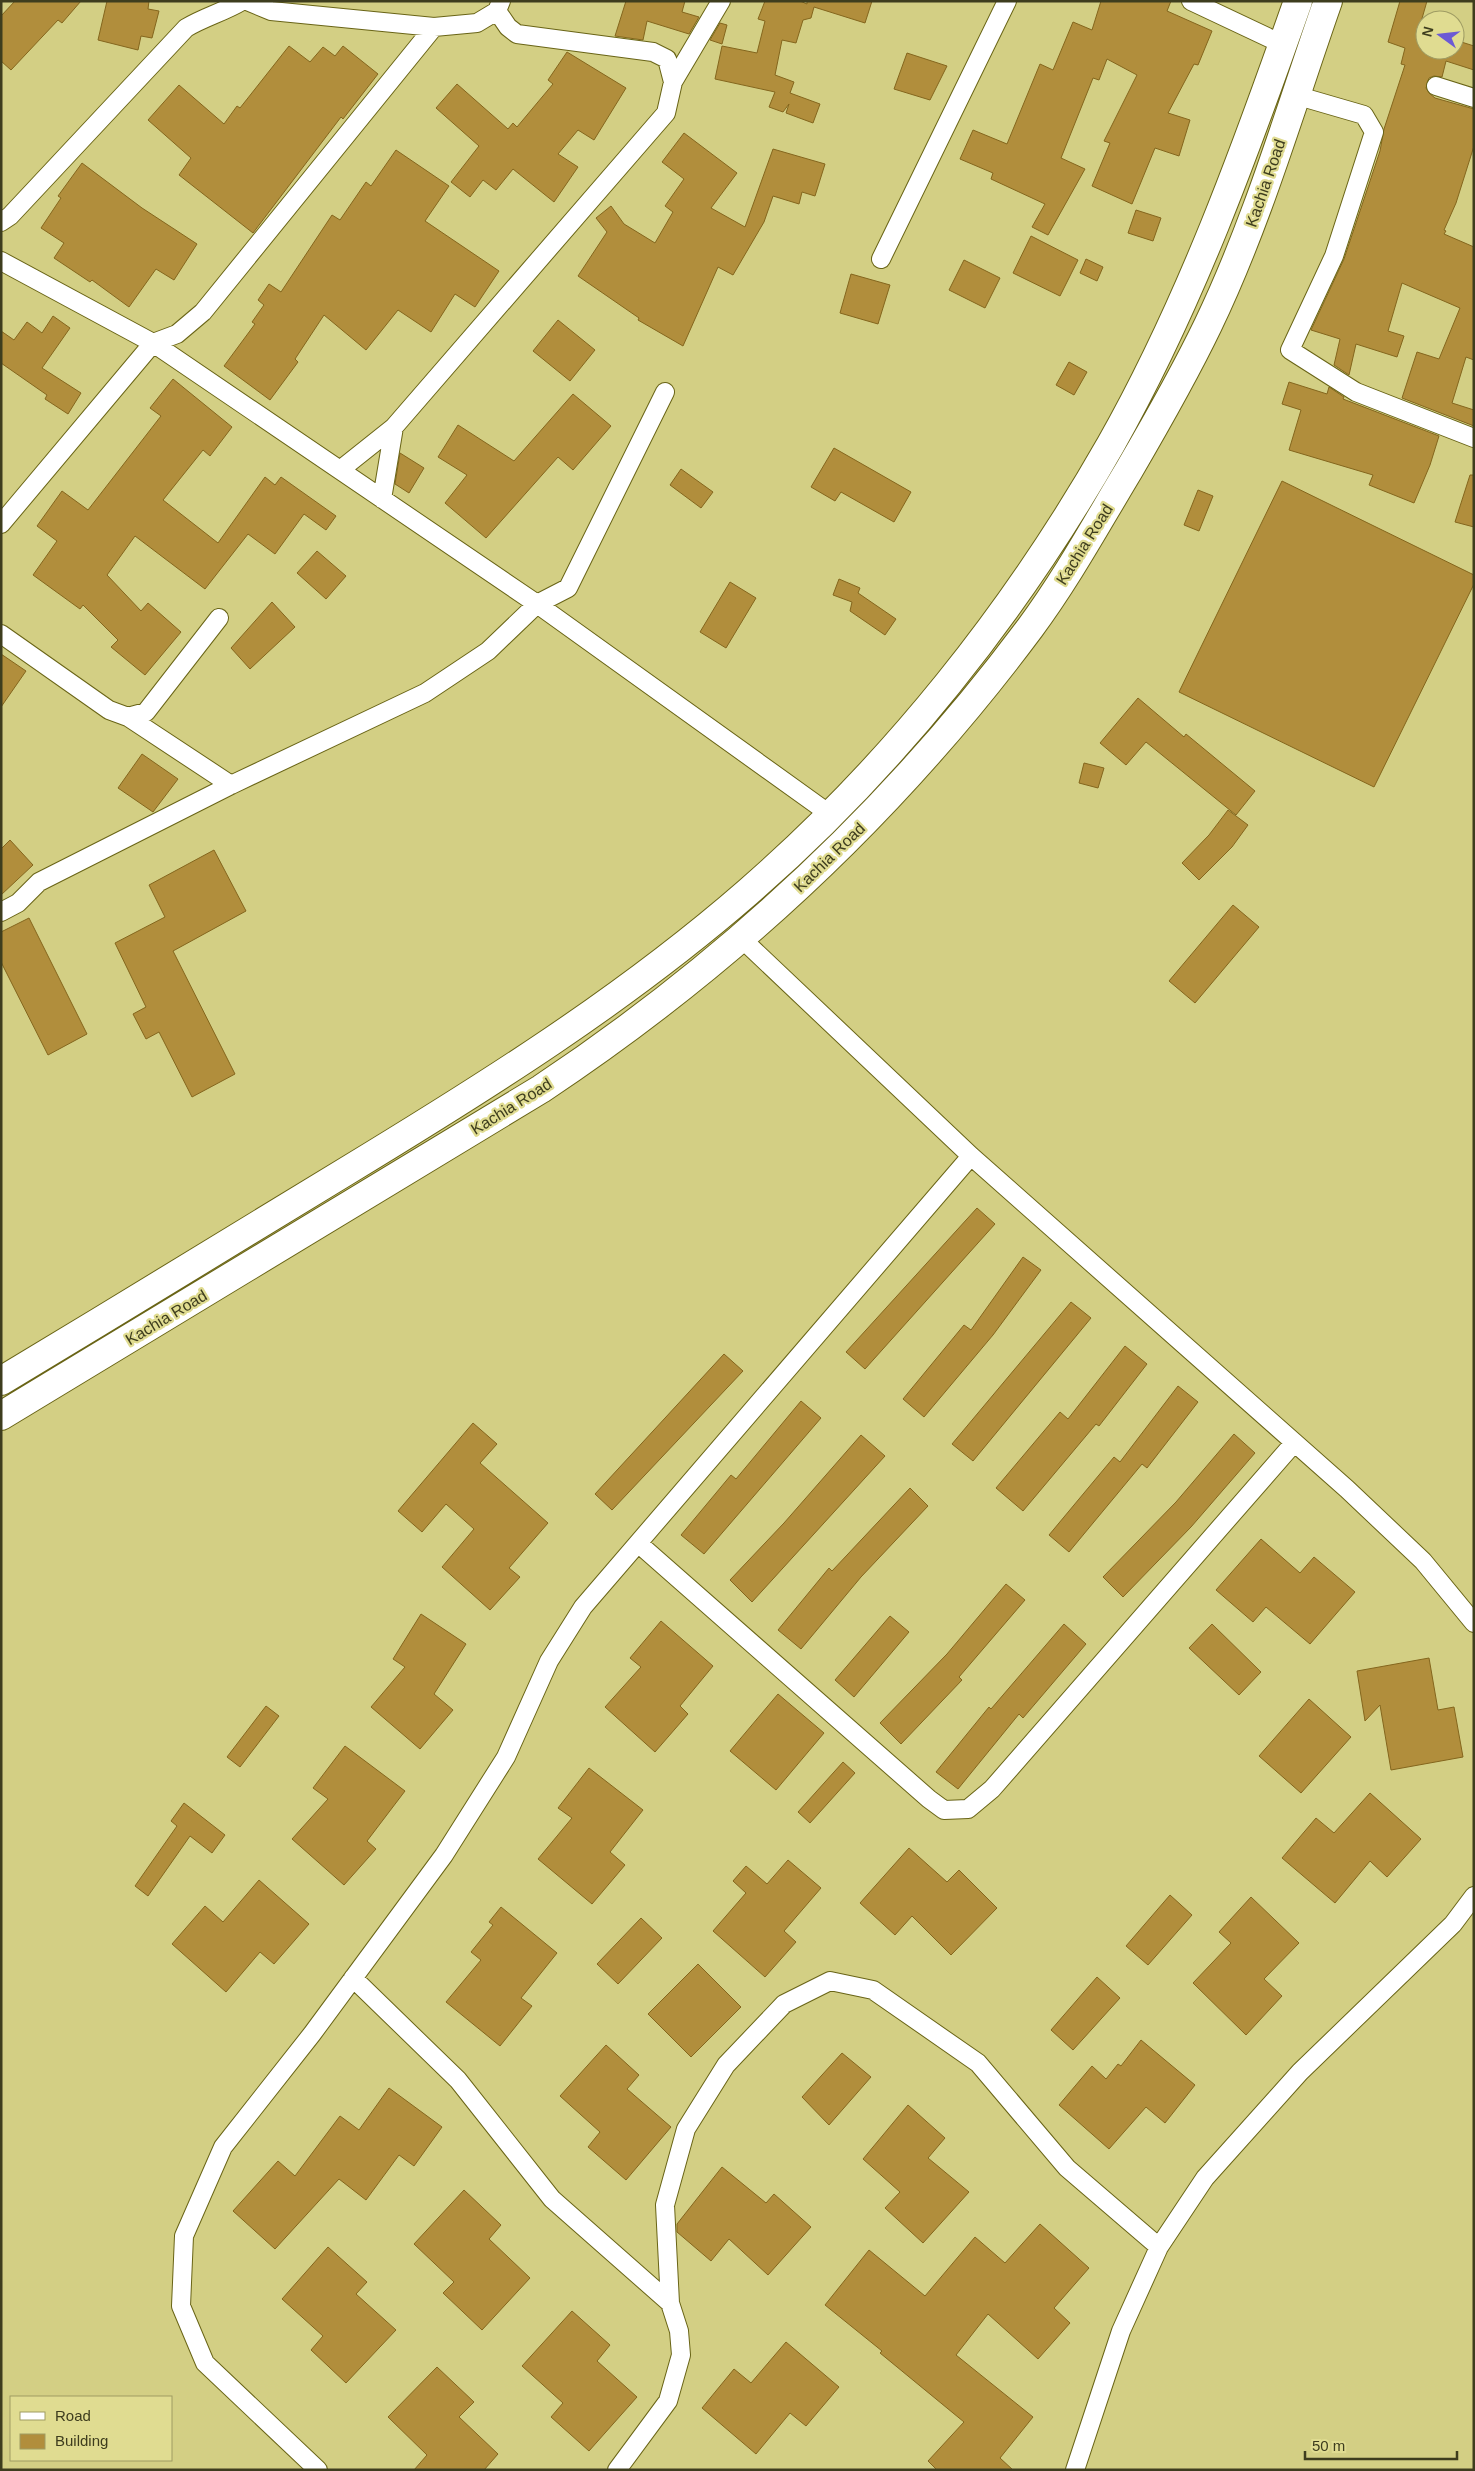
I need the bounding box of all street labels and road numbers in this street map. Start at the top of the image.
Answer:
street label: Kachia Road [1243,137,1288,229]
street label: Kachia Road [1053,501,1116,588]
street label: Kachia Road [790,819,868,895]
street label: Kachia Road [468,1075,555,1138]
street label: Kachia Road [123,1287,210,1348]

